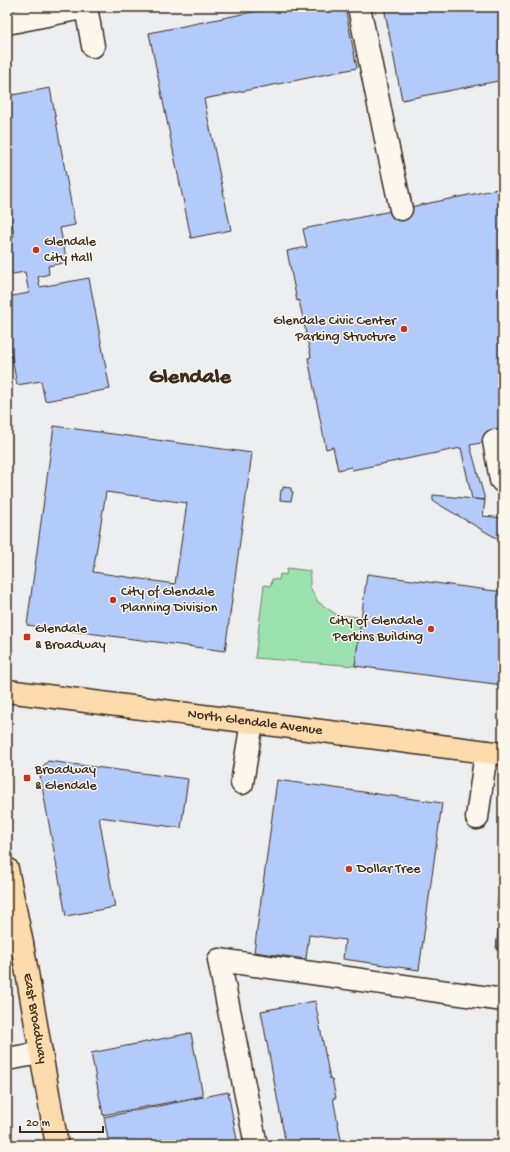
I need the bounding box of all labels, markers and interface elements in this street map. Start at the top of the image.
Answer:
place label: Glendale City Hall [44,234,97,267]
marker: Glendale City Hall [31,245,41,255]
place label: Glendale Civic Center Parking Structure [273,313,397,346]
marker: Glendale Civic Center Parking Structure [399,324,409,334]
district label: Glendale [149,365,232,391]
place label: City of Glendale Planning Division [120,584,218,617]
marker: City of Glendale Planning Division [108,595,118,605]
place label: City of Glendale Perkins Building [330,613,424,646]
place label: Glendale & Broadway [35,621,106,654]
marker: City of Glendale Perkins Building [426,624,436,634]
marker: Glendale & Broadway [22,632,32,642]
street label: North Glendale Avenue [187,706,324,740]
place label: Broadway & Glendale [34,762,98,795]
marker: Broadway & Glendale [22,773,32,783]
place label: Dollar Tree [356,861,421,878]
marker: Dollar Tree [344,864,354,874]
street label: East Broadway [19,972,51,1065]
scale bar [20,1108,103,1134]
text: 20 m [26,1117,51,1131]

